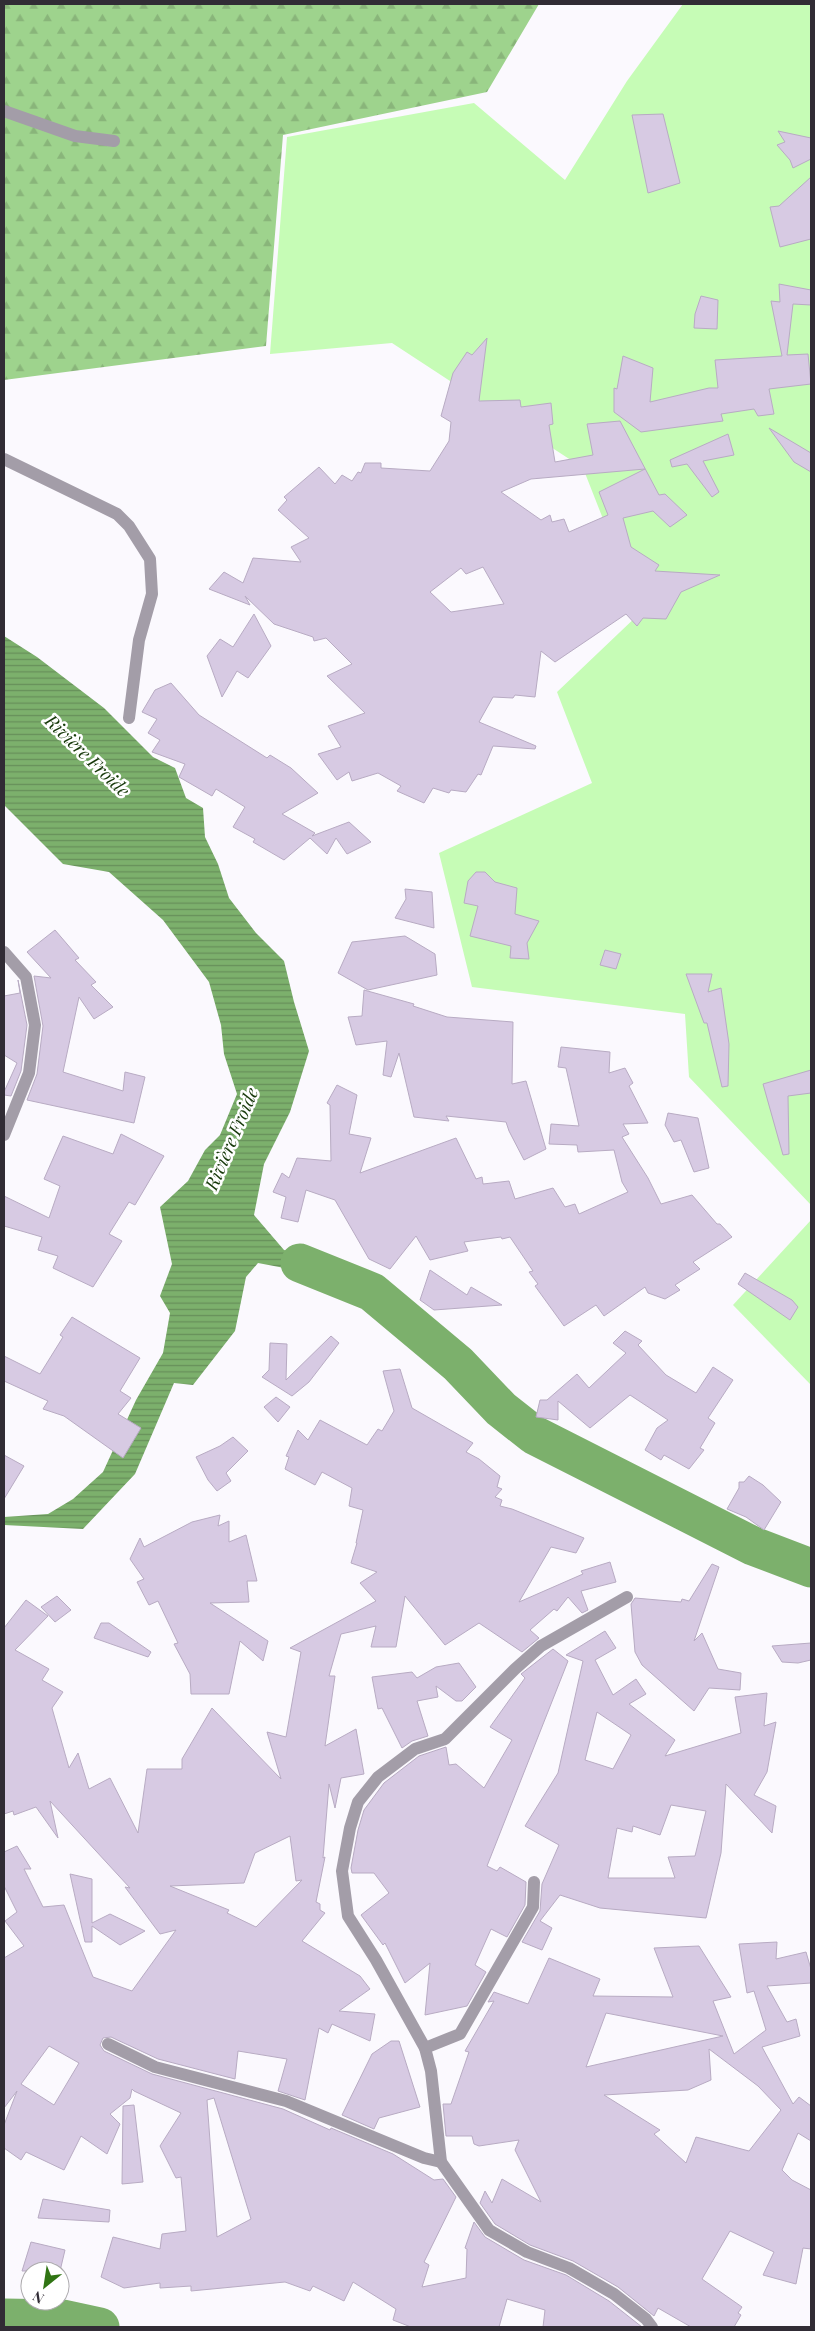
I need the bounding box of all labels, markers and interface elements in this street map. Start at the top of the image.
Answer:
water label: Rivière Froide [39,708,135,802]
water label: Rivière Froide [198,1084,264,1194]
north arrow [20,2261,70,2311]
text: N [29,2287,47,2308]

